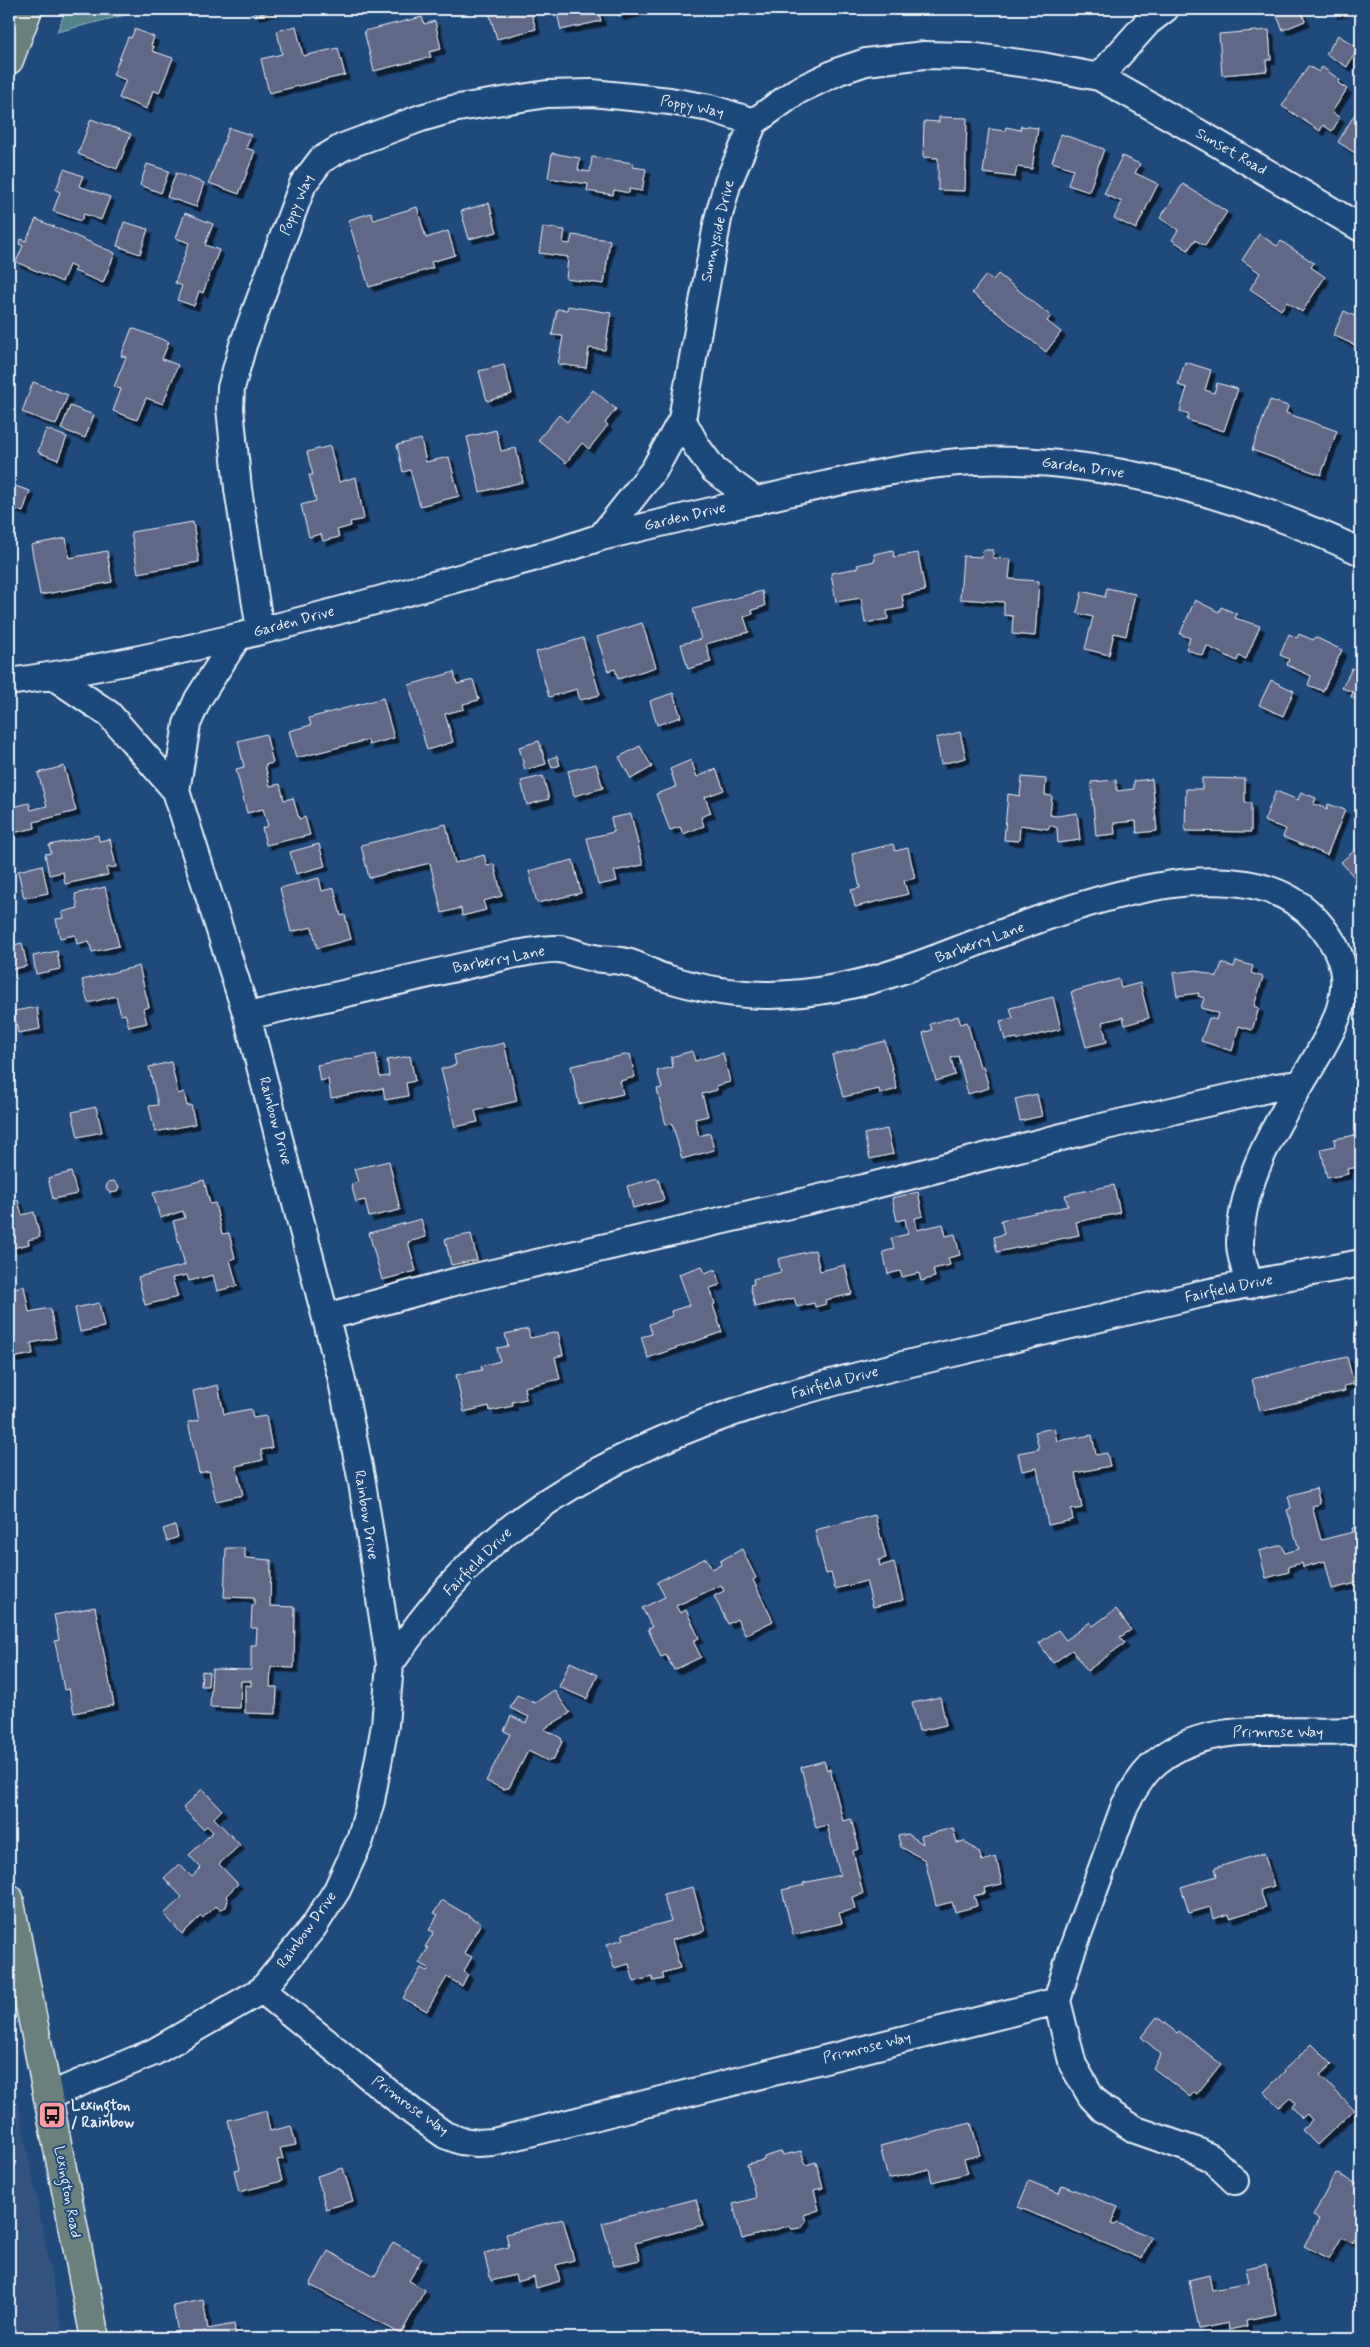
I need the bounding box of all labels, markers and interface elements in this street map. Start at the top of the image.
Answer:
street label: Poppy Way [659,91,726,123]
street label: Sunset Road [1192,124,1270,180]
street label: Poppy Way [275,171,319,238]
street label: Sunnyside Drive [696,178,740,284]
street label: Garden Drive [1040,452,1126,484]
street label: Garden Drive [642,498,728,536]
street label: Garden Drive [251,602,337,642]
street label: Barberry Lane [933,918,1028,968]
street label: Barberry Lane [451,941,547,979]
street label: Rainbow Drive [254,1075,296,1168]
street label: Fairfield Drive [1183,1270,1275,1308]
street label: Fairfield Drive [789,1362,881,1404]
street label: Rainbow Drive [349,1469,383,1562]
street label: Fairfield Drive [439,1523,517,1601]
street label: Primrose Way [1233,1723,1323,1743]
street label: Rainbow Drive [272,1887,342,1973]
street label: Primrose Way [821,2027,913,2069]
street label: Primrose Way [368,2071,452,2141]
place label: Lexington / Rainbow [71,2096,135,2133]
bus stop icon: Lexington / Rainbow [37,2100,67,2130]
street label: Lexington Road [47,2144,86,2240]

